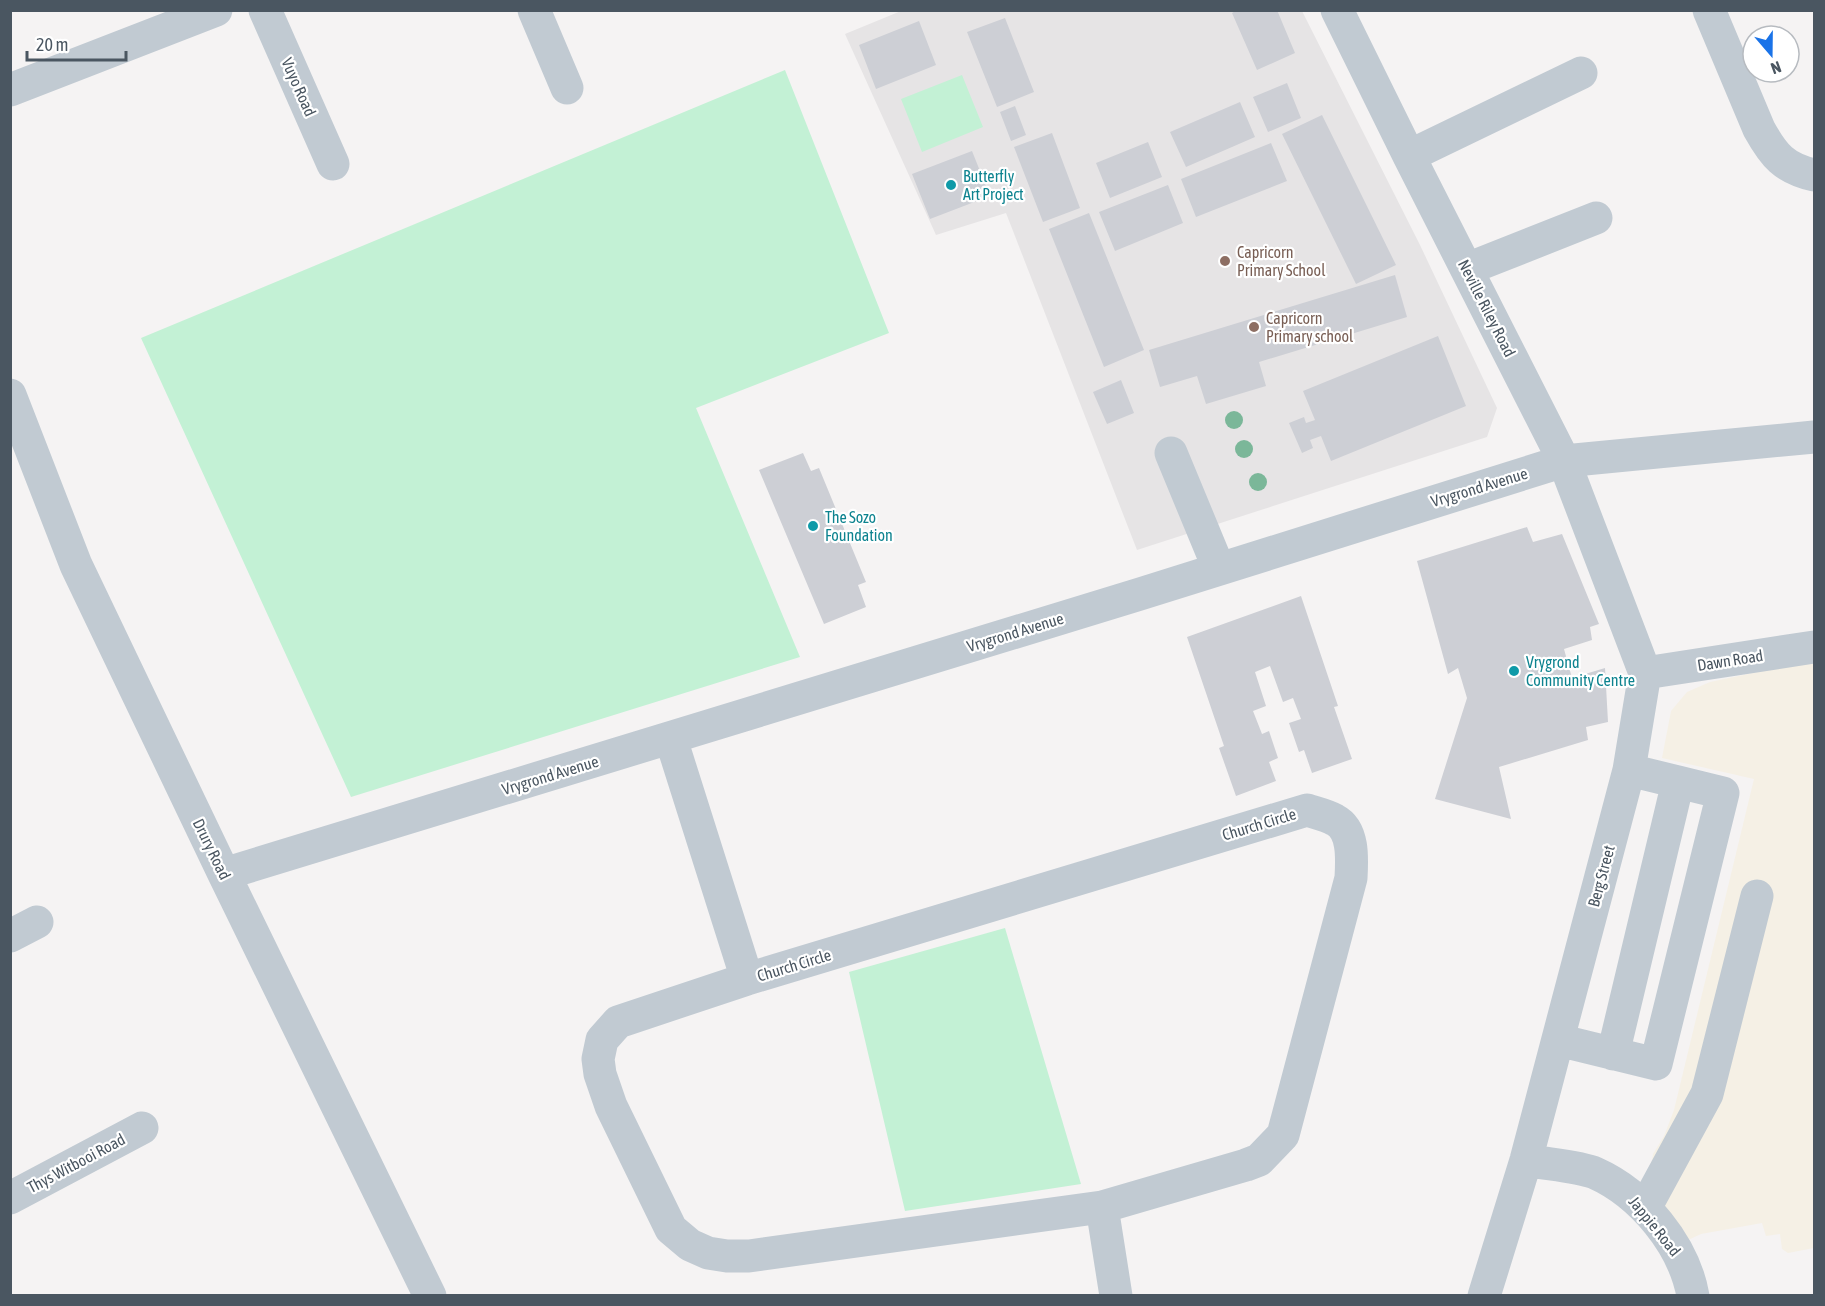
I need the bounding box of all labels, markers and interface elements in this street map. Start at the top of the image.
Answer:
scale bar [27,24,126,62]
north arrow [1741,24,1801,84]
text: 20 m [36,34,68,55]
street label: Vuyo Road [277,55,320,119]
text: N [1769,58,1784,78]
place label: Butterfly Art Project [963,167,1024,204]
marker: Butterfly Art Project [944,178,958,192]
place label: Capricorn Primary School [1237,243,1326,280]
marker: Capricorn Primary School [1218,254,1232,268]
street label: Neville Riley Road [1454,256,1519,360]
place label: Capricorn Primary school [1266,309,1354,346]
marker: Capricorn Primary school [1247,320,1261,334]
street label: Vrygrond Avenue [1429,464,1530,511]
place label: The Sozo Foundation [825,508,893,544]
marker: The Sozo Foundation [806,519,820,533]
street label: Vrygrond Avenue [965,609,1066,656]
street label: Dawn Road [1696,646,1764,674]
place label: Vrygrond Community Centre [1526,653,1635,690]
marker: Vrygrond Community Centre [1507,664,1521,678]
street label: Vrygrond Avenue [500,752,601,799]
street label: Church Circle [1220,804,1298,844]
street label: Drury Road [189,816,234,883]
street label: Berg Street [1584,843,1619,909]
street label: Church Circle [755,945,833,985]
street label: Thys Witbooi Road [24,1130,128,1197]
street label: Jappie Road [1625,1193,1684,1260]

